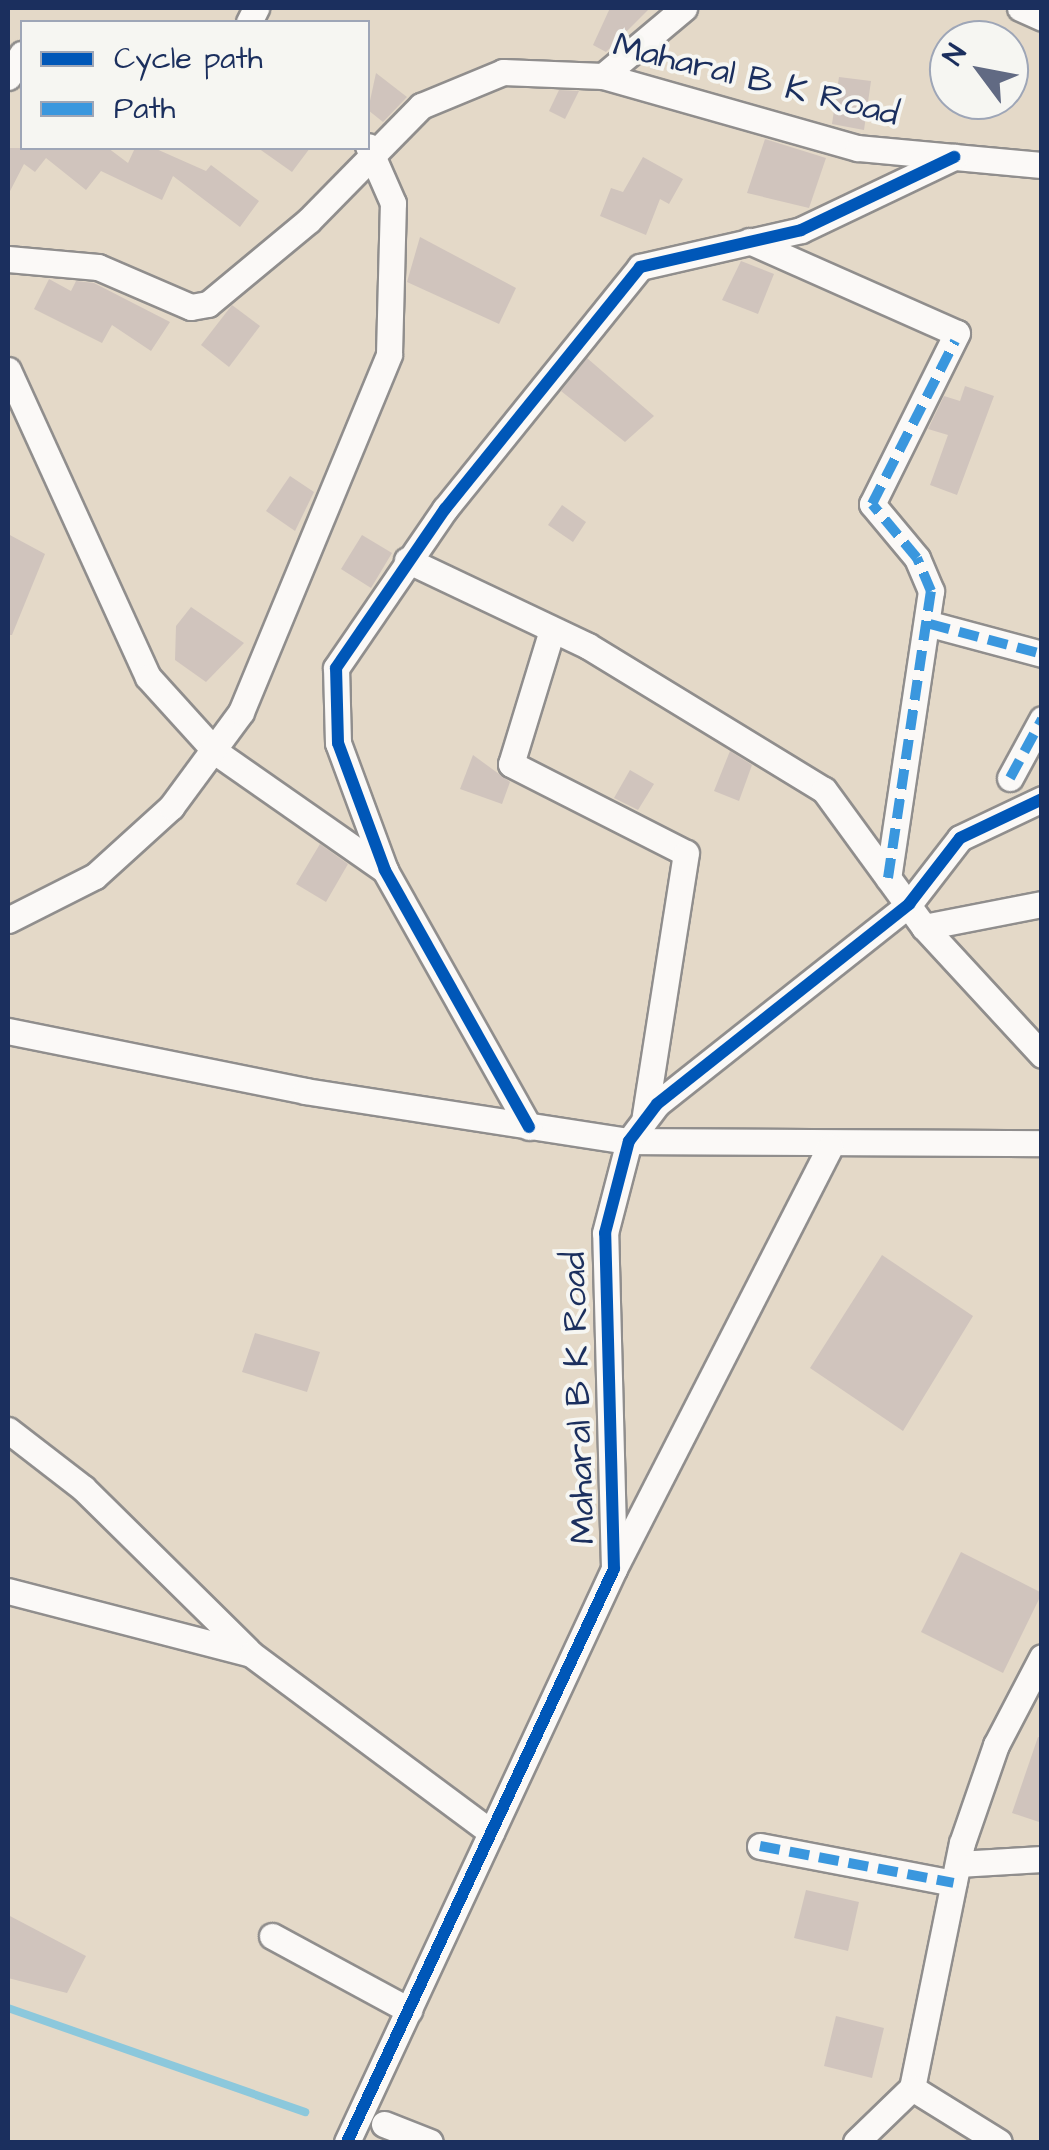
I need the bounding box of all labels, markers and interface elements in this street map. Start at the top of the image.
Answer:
legend [20,20,370,150]
north arrow [929,20,1029,120]
street label: Maharal B K Road [609,24,903,136]
text: N [934,37,976,73]
text: Cycle path [114,38,263,80]
text: Path [114,88,175,130]
street label: Maharal B K Road [553,1251,605,1545]

